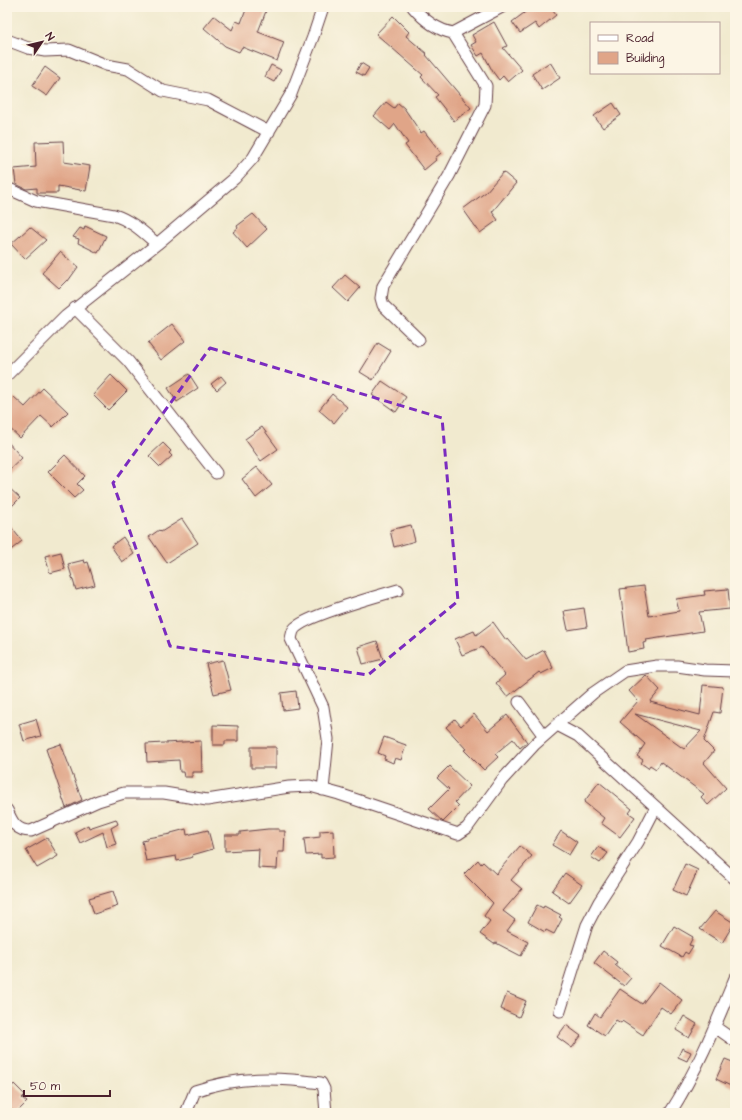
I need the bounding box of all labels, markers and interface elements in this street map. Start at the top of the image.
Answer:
north arrow [22,22,62,62]
legend [590,22,720,74]
text: N [42,29,58,44]
text: Road [626,30,654,47]
text: Building [626,50,664,68]
scale bar [24,1072,110,1098]
text: 50 m [30,1078,61,1095]

